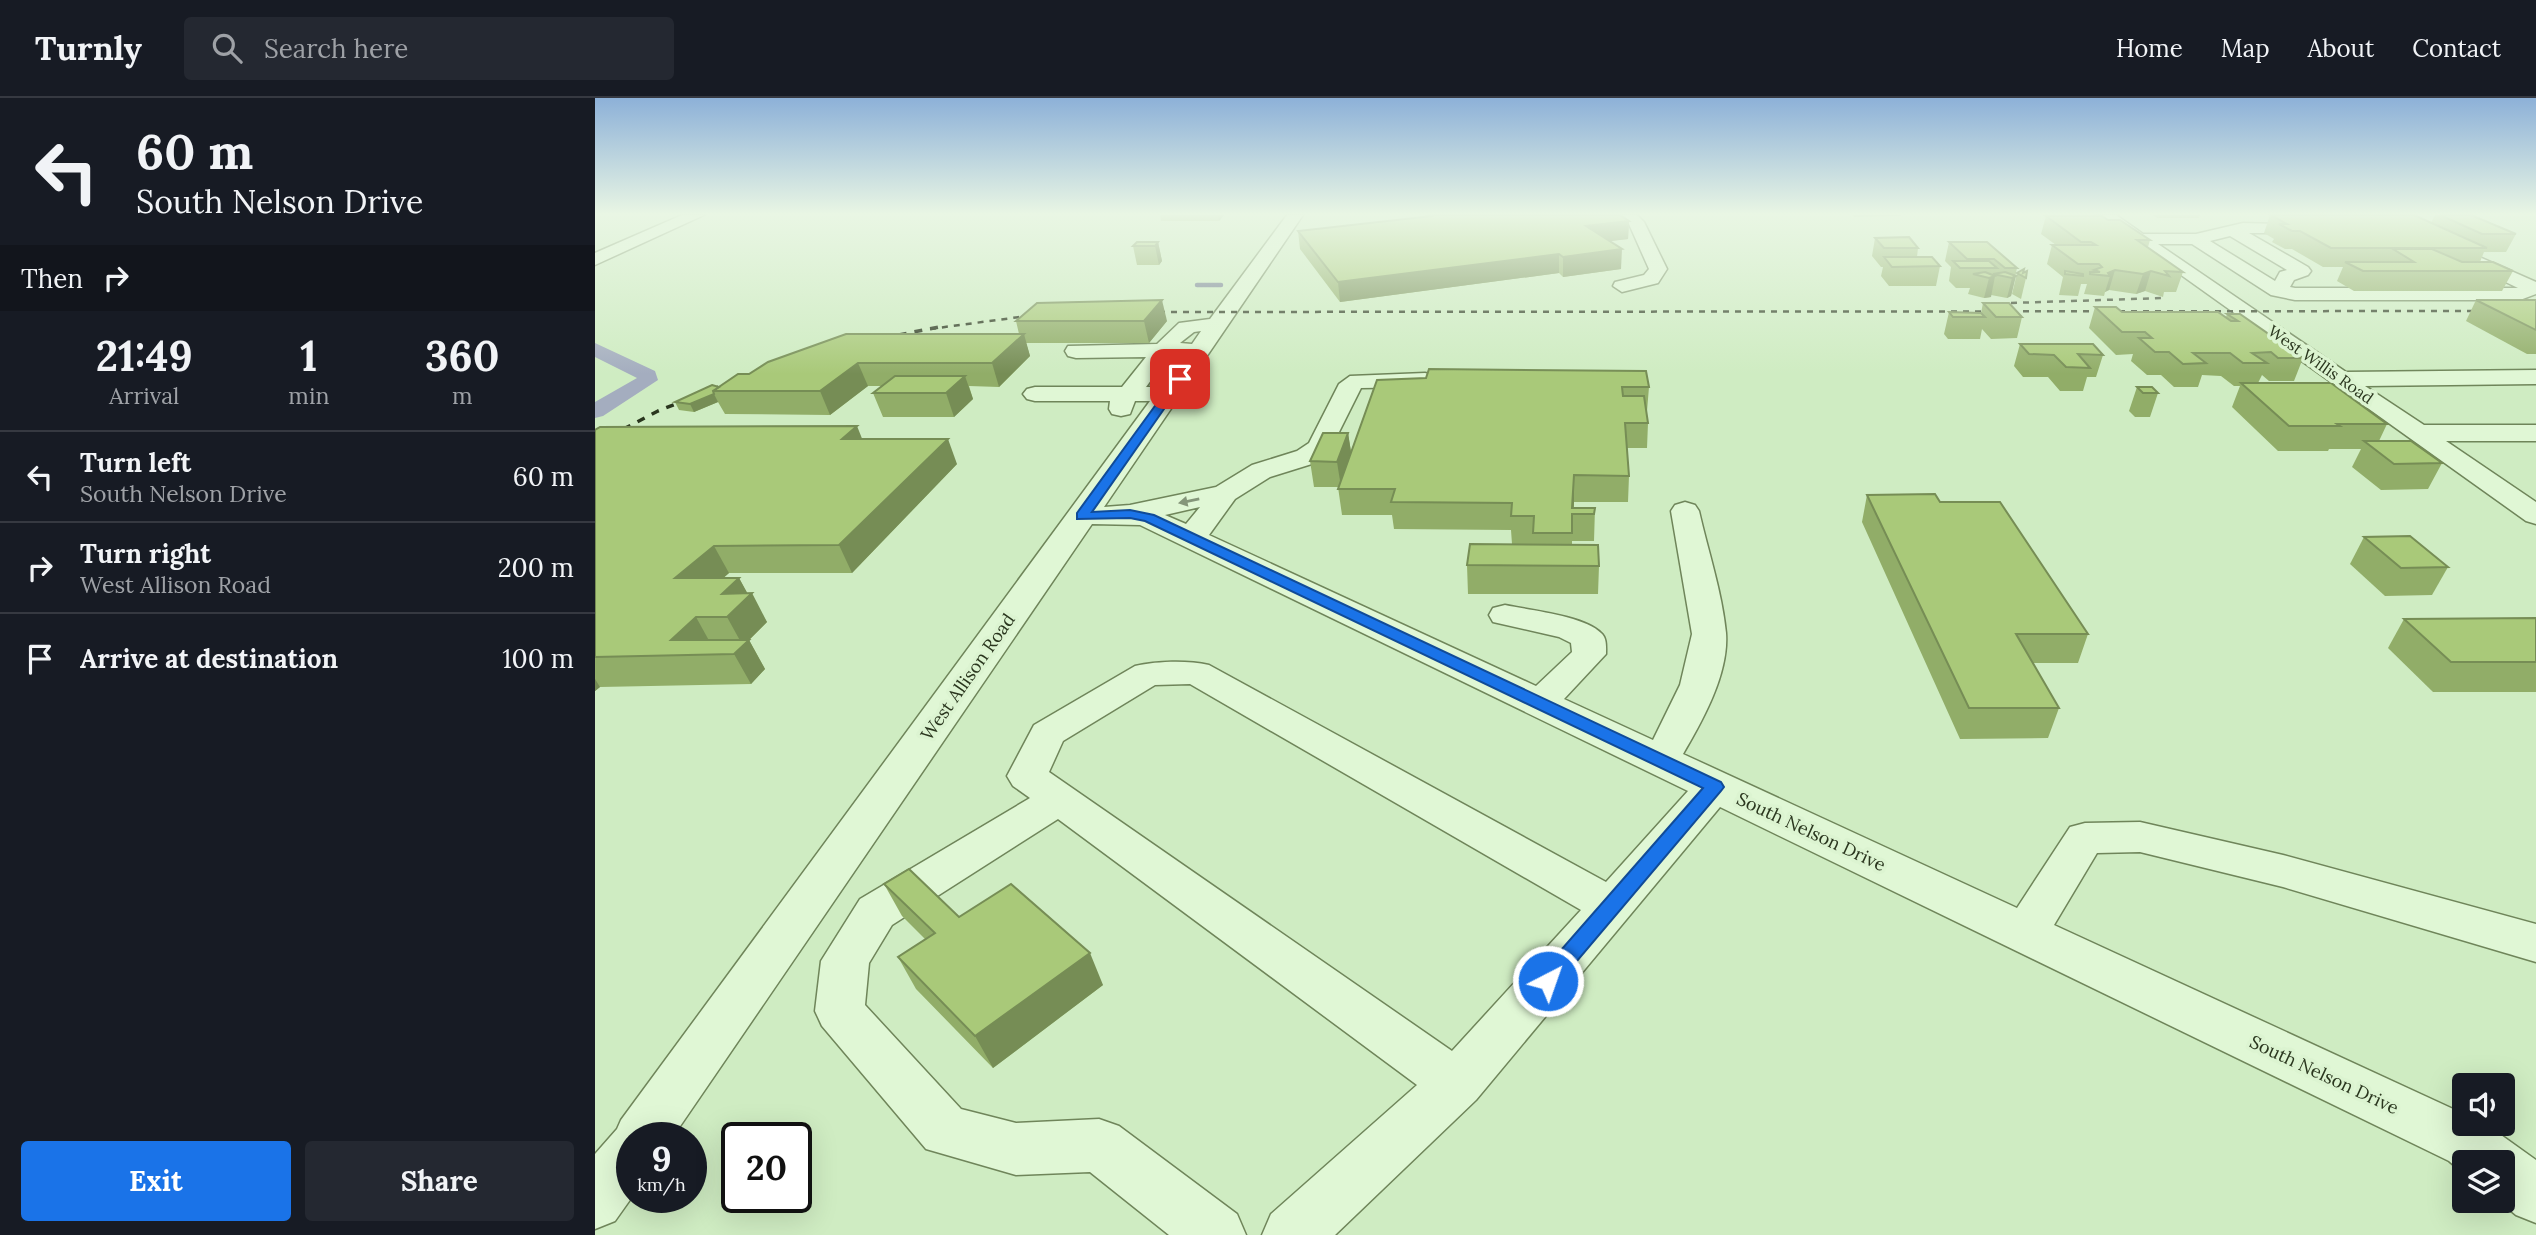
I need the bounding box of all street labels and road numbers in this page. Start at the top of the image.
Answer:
street label: West Willis Road [2265,320,2378,408]
street label: West Allison Road [915,609,1020,745]
street label: South Nelson Drive [1733,787,1890,876]
street label: South Nelson Drive [2246,1030,2403,1119]

